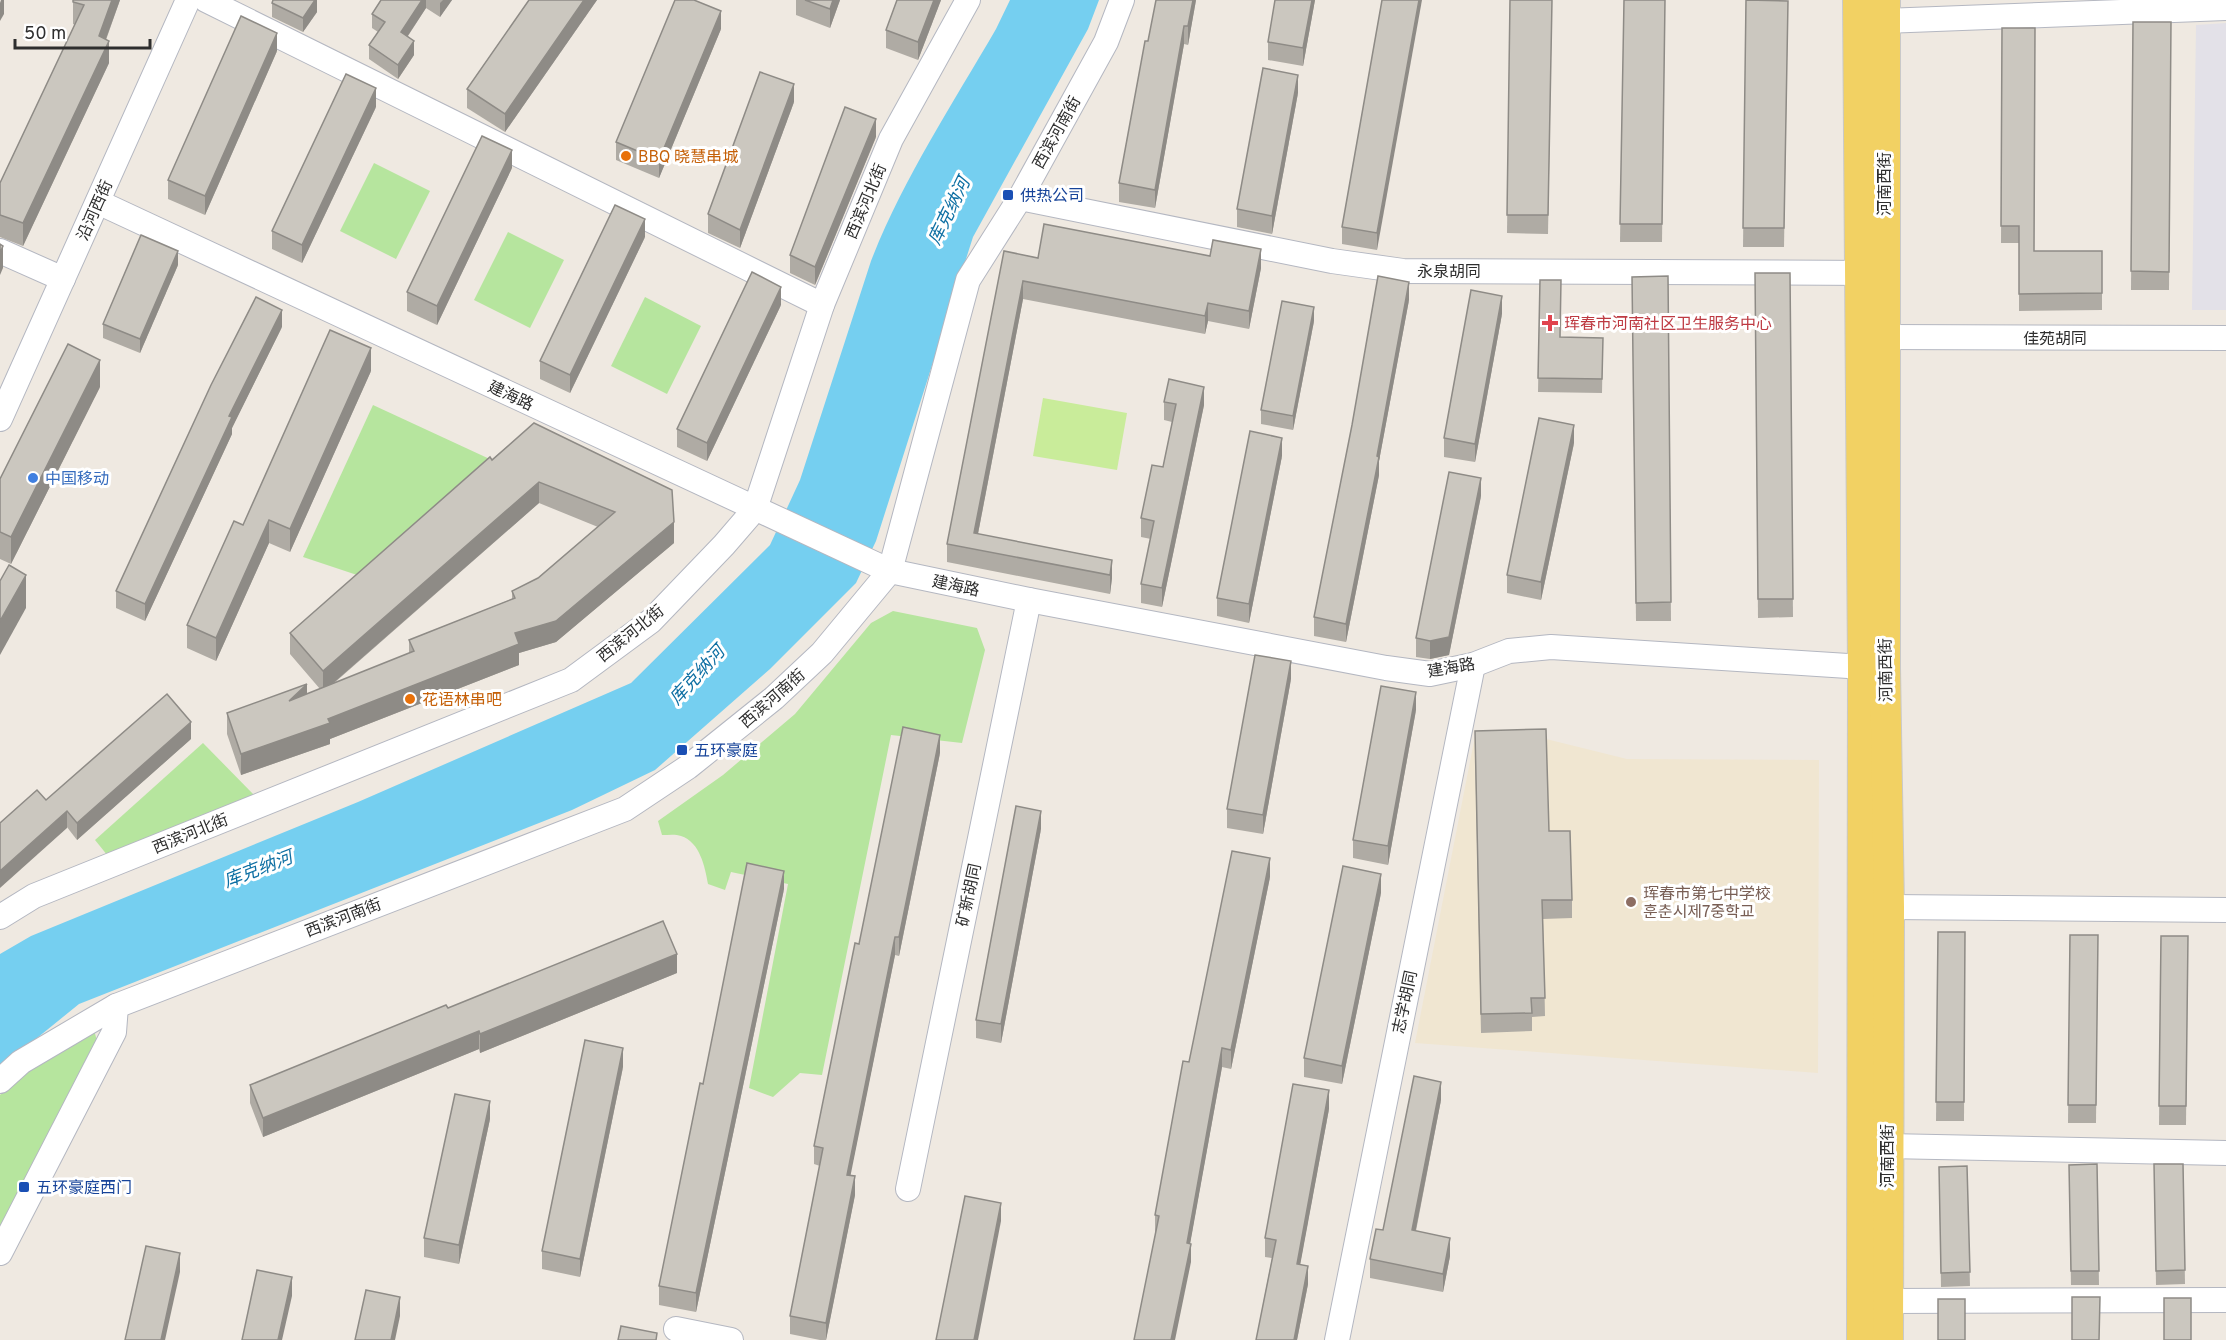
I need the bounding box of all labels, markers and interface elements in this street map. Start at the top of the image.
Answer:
scale bar [15,12,150,50]
text: 50 m [24,23,66,46]
street label: 西滨河南街 [1030,93,1086,173]
place label: BBQ 晓慧串城 [638,148,738,168]
marker: BBQ 晓慧串城 [619,149,633,163]
street label: 河南西街 [1876,152,1896,216]
street label: 西滨河北街 [842,161,892,243]
water label: 库克纳河 [924,172,978,249]
street label: 沿河西街 [74,178,118,244]
place label: 供热公司 [1020,187,1084,207]
marker: 供热公司 [1001,188,1015,202]
street label: 永泉胡同 [1417,263,1481,283]
marker: 珲春市河南社区卫生服务中心 [1541,314,1559,332]
place label: 珲春市河南社区卫生服务中心 [1564,315,1772,335]
street label: 佳苑胡同 [2023,330,2087,350]
street label: 建海路 [484,378,536,416]
place label: 中国移动 [45,470,109,490]
marker: 中国移动 [26,471,40,485]
street label: 建海路 [930,572,981,602]
street label: 西滨河北街 [594,602,669,668]
street label: 河南西街 [1876,638,1898,702]
water label: 库克纳河 [665,639,733,710]
street label: 建海路 [1426,655,1477,683]
street label: 西滨河南街 [737,666,810,733]
place label: 花语林串吧 [422,691,502,711]
marker: 花语林串吧 [403,692,417,706]
place label: 五环豪庭 [694,742,758,762]
marker: 五环豪庭 [675,743,689,757]
street label: 西滨河北街 [150,811,232,859]
water label: 库克纳河 [221,846,299,894]
street label: 矿新胡同 [954,862,986,929]
place label: 珲春市第七中学校 훈춘시제7중학교 [1643,885,1771,923]
street label: 西滨河南街 [303,895,385,943]
marker: 珲春市第七中学校 훈춘시제7중학교 [1624,895,1638,909]
street label: 志学胡同 [1390,969,1422,1036]
street label: 河南西街 [1879,1124,1899,1188]
place label: 五环豪庭西门 [36,1179,132,1199]
marker: 五环豪庭西门 [17,1180,31,1194]

